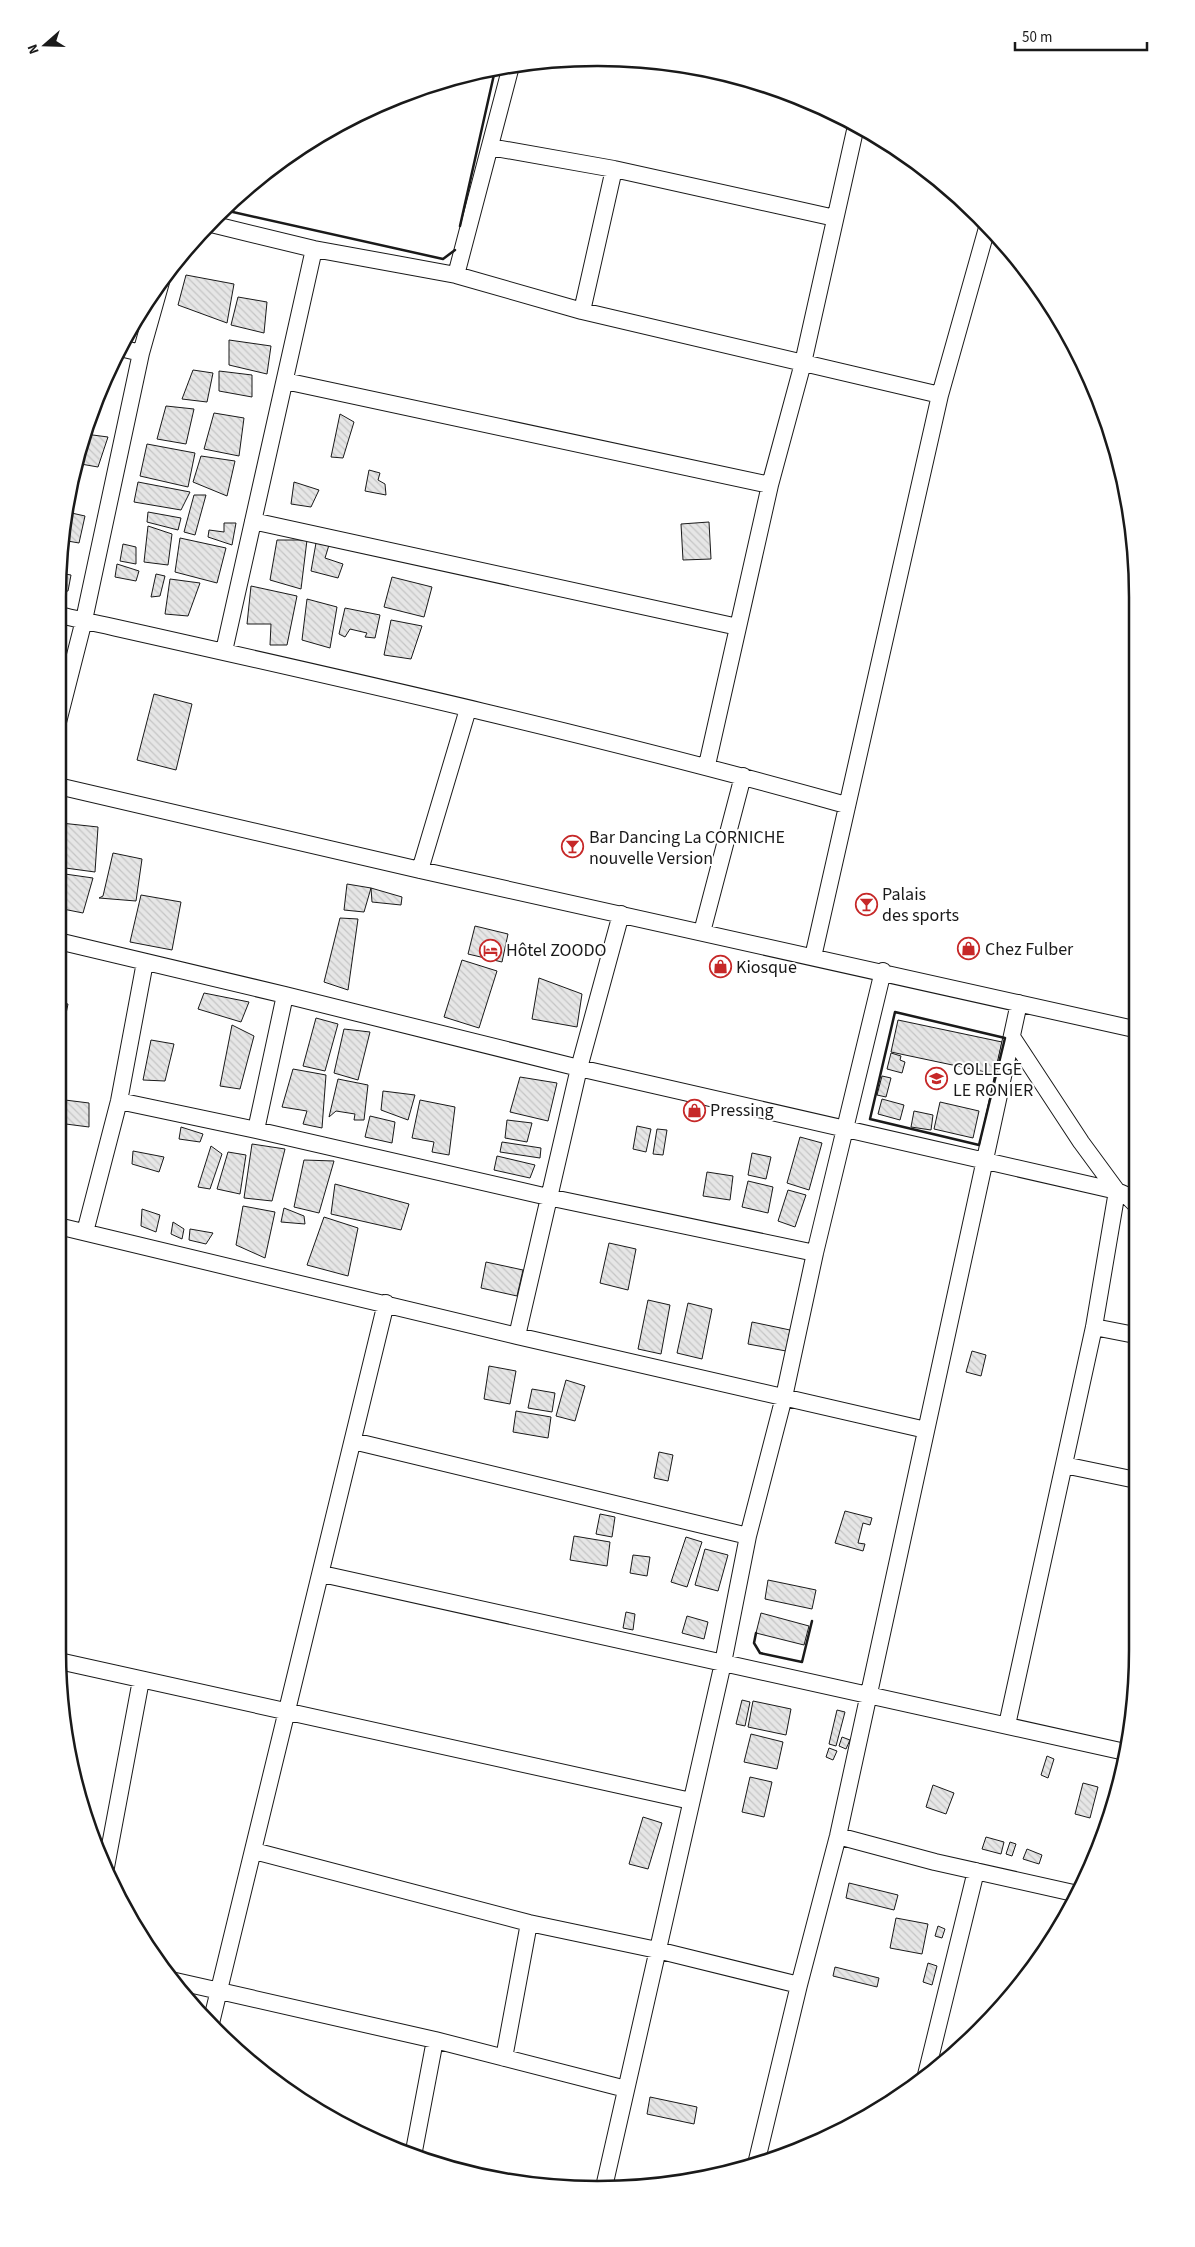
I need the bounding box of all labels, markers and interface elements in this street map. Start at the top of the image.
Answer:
north arrow [20,20,70,70]
scale bar [1015,20,1148,52]
text: 50 m [1022,27,1052,48]
text: N [23,41,45,57]
place label: Bar Dancing La CORNICHE nouvelle Version [589,825,785,871]
bar icon: Bar Dancing La CORNICHE nouvelle Version [561,835,585,859]
place label: Palais des sports [882,882,959,928]
bar icon: Palais des sports [854,892,878,916]
shop icon: Chez Fulber [957,937,981,961]
place label: Chez Fulber [985,937,1074,962]
hotel icon: Hôtel ZOODO [478,938,502,962]
place label: Hôtel ZOODO [506,938,606,963]
shop icon: Kiosque [708,955,732,979]
place label: Kiosque [736,955,797,980]
place label: COLLEGE LE RONIER [953,1057,1033,1103]
school or university icon: COLLEGE LE RONIER [925,1067,949,1091]
shop icon: Pressing [682,1098,706,1122]
place label: Pressing [710,1098,774,1123]

